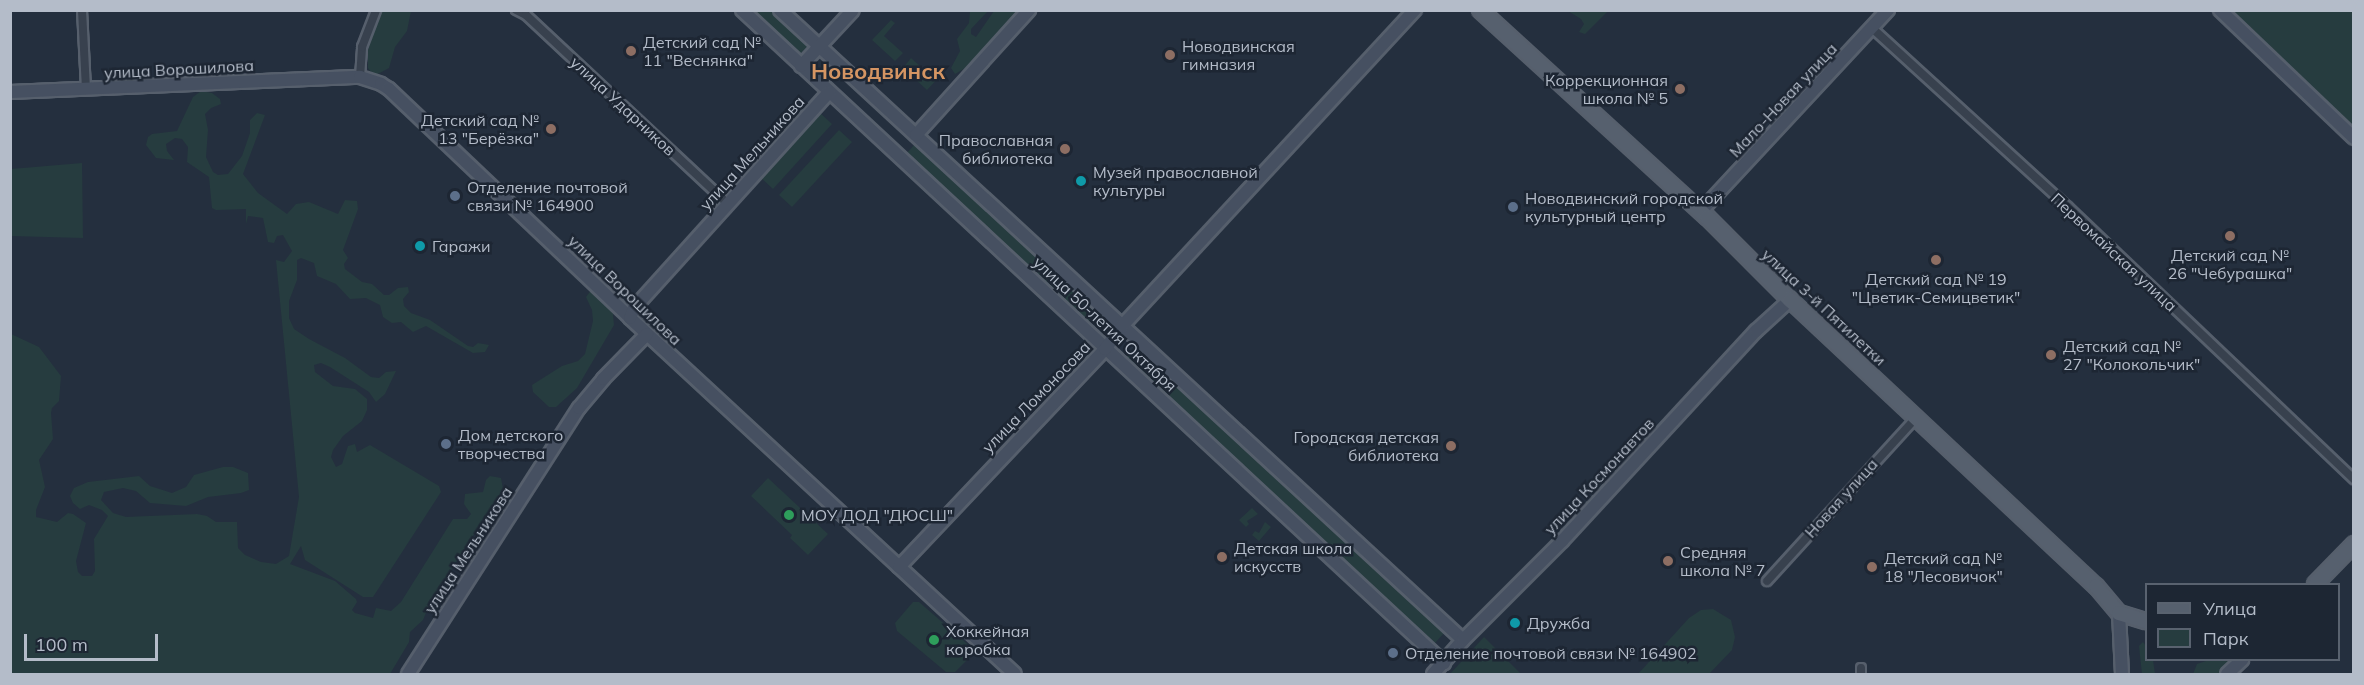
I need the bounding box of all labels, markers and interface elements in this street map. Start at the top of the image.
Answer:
place label: Детский сад № 11 "Веснянка" [643,32,761,70]
place label: Новодвинская гимназия [1182,36,1295,74]
street label: Мало-Новая улица [1725,39,1841,161]
marker: Детский сад № 11 "Веснянка" [624,44,638,58]
marker: Новодвинская гимназия [1163,48,1177,62]
street label: улица Ударников [567,52,679,160]
street label: улица Ворошилова [104,55,254,83]
district label: Новодвинск [811,59,945,85]
place label: Коррекционная школа № 5 [1545,70,1668,108]
marker: Коррекционная школа № 5 [1673,82,1687,96]
street label: улица Мельникова [696,92,808,214]
place label: Детский сад № 13 "Берёзка" [421,110,539,148]
marker: Детский сад № 13 "Берёзка" [544,122,558,136]
place label: Православная библиотека [939,130,1053,168]
marker: Православная библиотека [1058,142,1072,156]
place label: Музей православной культуры [1093,162,1258,200]
marker: Музей православной культуры [1074,174,1088,188]
place label: Отделение почтовой связи № 164900 [467,177,628,215]
place label: Новодвинский городской культурный центр [1525,188,1723,226]
marker: Отделение почтовой связи № 164900 [448,189,462,203]
street label: Первомайская улица [2047,189,2181,315]
marker: Новодвинский городской культурный центр [1506,200,1520,214]
marker: Детский сад № 26 "Чебурашка" [2223,229,2237,243]
street label: улица Ворошилова [564,231,686,349]
place label: Гаражи [432,236,490,256]
marker: Гаражи [413,239,427,253]
street label: улица 3-й Пятилетки [1758,245,1890,369]
place label: Детский сад № 26 "Чебурашка" [2168,245,2292,283]
street label: улица 50-летия Октября [1029,252,1181,396]
marker: Детский сад № 19 "Цветик-Семицветик" [1929,253,1943,267]
place label: Детский сад № 19 "Цветик-Семицветик" [1852,269,2020,307]
place label: Детский сад № 27 "Колокольчик" [2063,336,2200,374]
street label: улица Ломоносова [978,337,1094,457]
marker: Детский сад № 27 "Колокольчик" [2044,348,2058,362]
street label: улица Космонавтов [1540,414,1658,538]
place label: Дом детского творчества [458,425,563,463]
place label: Городская детская библиотека [1293,427,1439,465]
marker: Дом детского творчества [439,437,453,451]
marker: Городская детская библиотека [1444,439,1458,453]
street label: Новая улица [1800,454,1882,542]
street label: улица Мельникова [420,483,516,617]
place label: МОУ ДОД "ДЮСШ" [801,505,953,525]
marker: МОУ ДОД "ДЮСШ" [782,508,796,522]
place label: Детская школа искусств [1234,538,1352,576]
place label: Средняя школа № 7 [1680,542,1765,580]
place label: Детский сад № 18 "Лесовичок" [1884,548,2003,586]
marker: Детская школа искусств [1215,550,1229,564]
marker: Средняя школа № 7 [1661,554,1675,568]
marker: Детский сад № 18 "Лесовичок" [1865,560,1879,574]
legend [2145,583,2340,661]
text: Улица [2203,597,2257,620]
place label: Дружба [1527,613,1590,633]
marker: Дружба [1508,616,1522,630]
place label: Хоккейная коробка [946,621,1029,659]
scale bar [27,622,160,660]
text: Парк [2203,627,2248,650]
text: 100 m [35,633,88,656]
marker: Хоккейная коробка [927,633,941,647]
place label: Отделение почтовой связи № 164902 [1405,643,1697,663]
marker: Отделение почтовой связи № 164902 [1386,646,1400,660]

